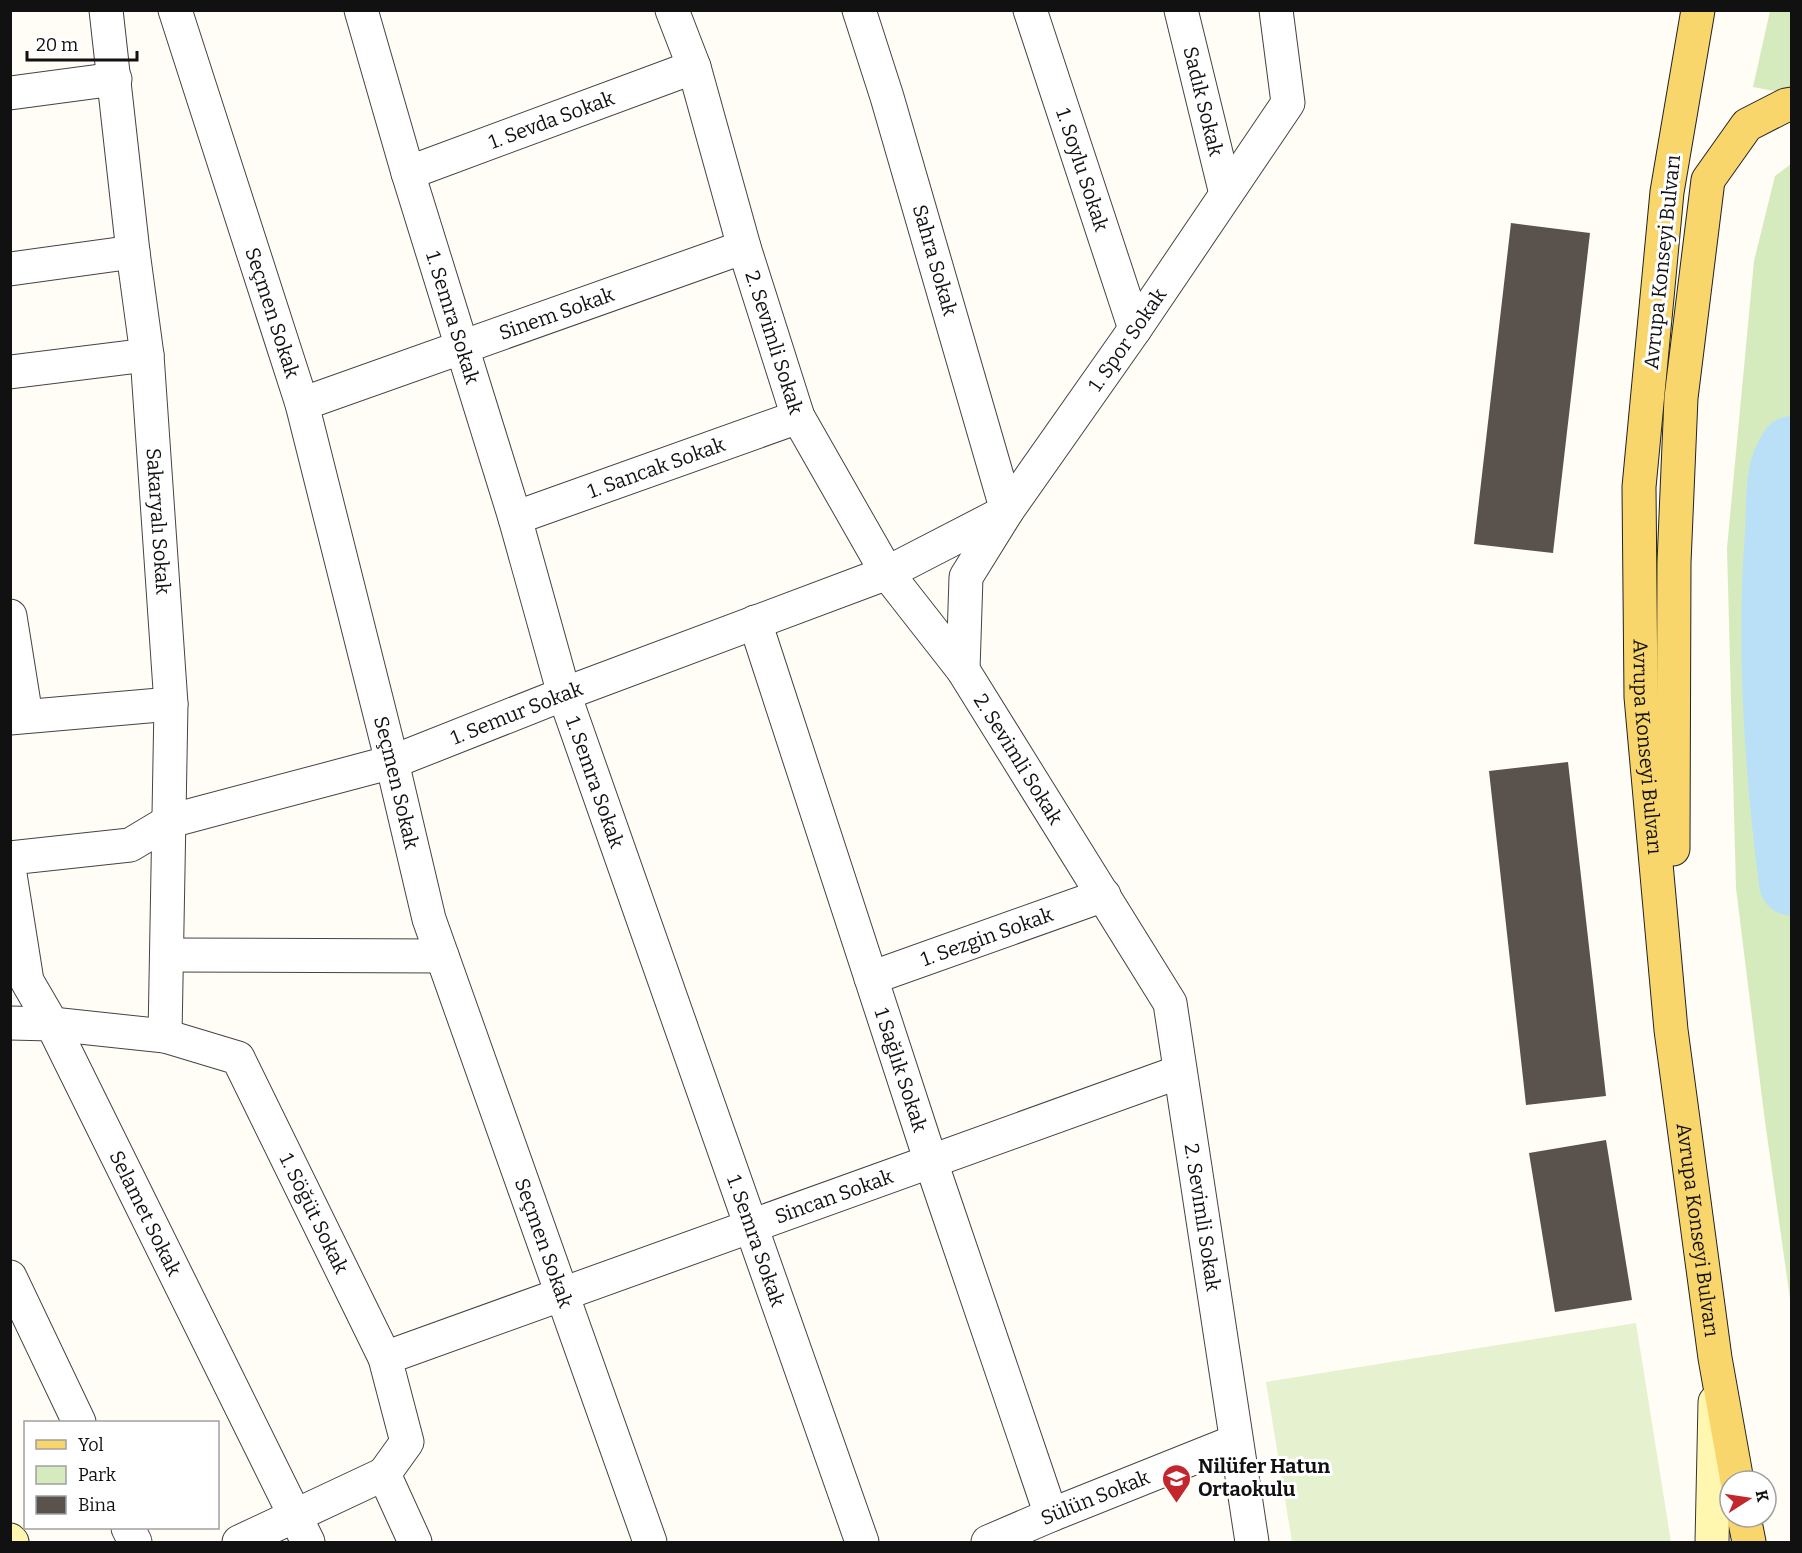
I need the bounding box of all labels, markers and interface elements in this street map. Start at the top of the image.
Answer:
scale bar [27,24,136,62]
text: 20 m [36,34,78,56]
street label: Sadık Sokak [1178,44,1228,159]
street label: 1. Sevda Sokak [486,85,618,154]
street label: 1. Soylu Sokak [1051,105,1114,235]
street label: Avrupa Konseyi Bulvarı [1639,154,1685,370]
street label: Sahra Sokak [908,202,962,319]
street label: Seçmen Sokak [240,244,305,382]
street label: 1. Semra Sokak [421,248,485,388]
street label: 2. Sevimli Sokak [740,268,808,418]
street label: Sinem Sokak [496,282,618,345]
street label: 1. Spor Sokak [1083,283,1172,396]
street label: 1. Sancak Sokak [584,432,729,503]
street label: Sakaryalı Sokak [141,447,175,596]
street label: Avrupa Konseyi Bulvarı [1628,639,1667,855]
street label: 1. Semur Sokak [447,676,586,750]
street label: 2. Sevimli Sokak [969,689,1068,829]
street label: 1. Semra Sokak [561,713,629,852]
street label: Seçmen Sokak [369,714,424,852]
street label: 1. Sezgin Sokak [918,902,1057,971]
street label: 1 Sağlık Sokak [870,1005,933,1135]
street label: Avrupa Konseyi Bulvarı [1672,1121,1724,1338]
street label: 2. Sevimli Sokak [1180,1142,1226,1293]
street label: Selamet Sokak [104,1146,187,1280]
street label: 1. Söğüt Sokak [275,1149,354,1278]
street label: Sincan Sokak [771,1164,897,1229]
street label: 1. Semra Sokak [722,1172,790,1310]
street label: Seçmen Sokak [510,1175,578,1311]
legend [24,1421,219,1529]
text: Yol [78,1434,104,1456]
place label: Nilüfer Hatun Ortaokulu [1198,1454,1330,1501]
school or university icon: Nilüfer Hatun Ortaokulu [1161,1462,1193,1504]
text: Park [78,1464,117,1486]
street label: Sülün Sokak [1037,1465,1154,1530]
north arrow [1718,1469,1778,1529]
text: K [1752,1488,1773,1504]
text: Bina [78,1494,116,1516]

